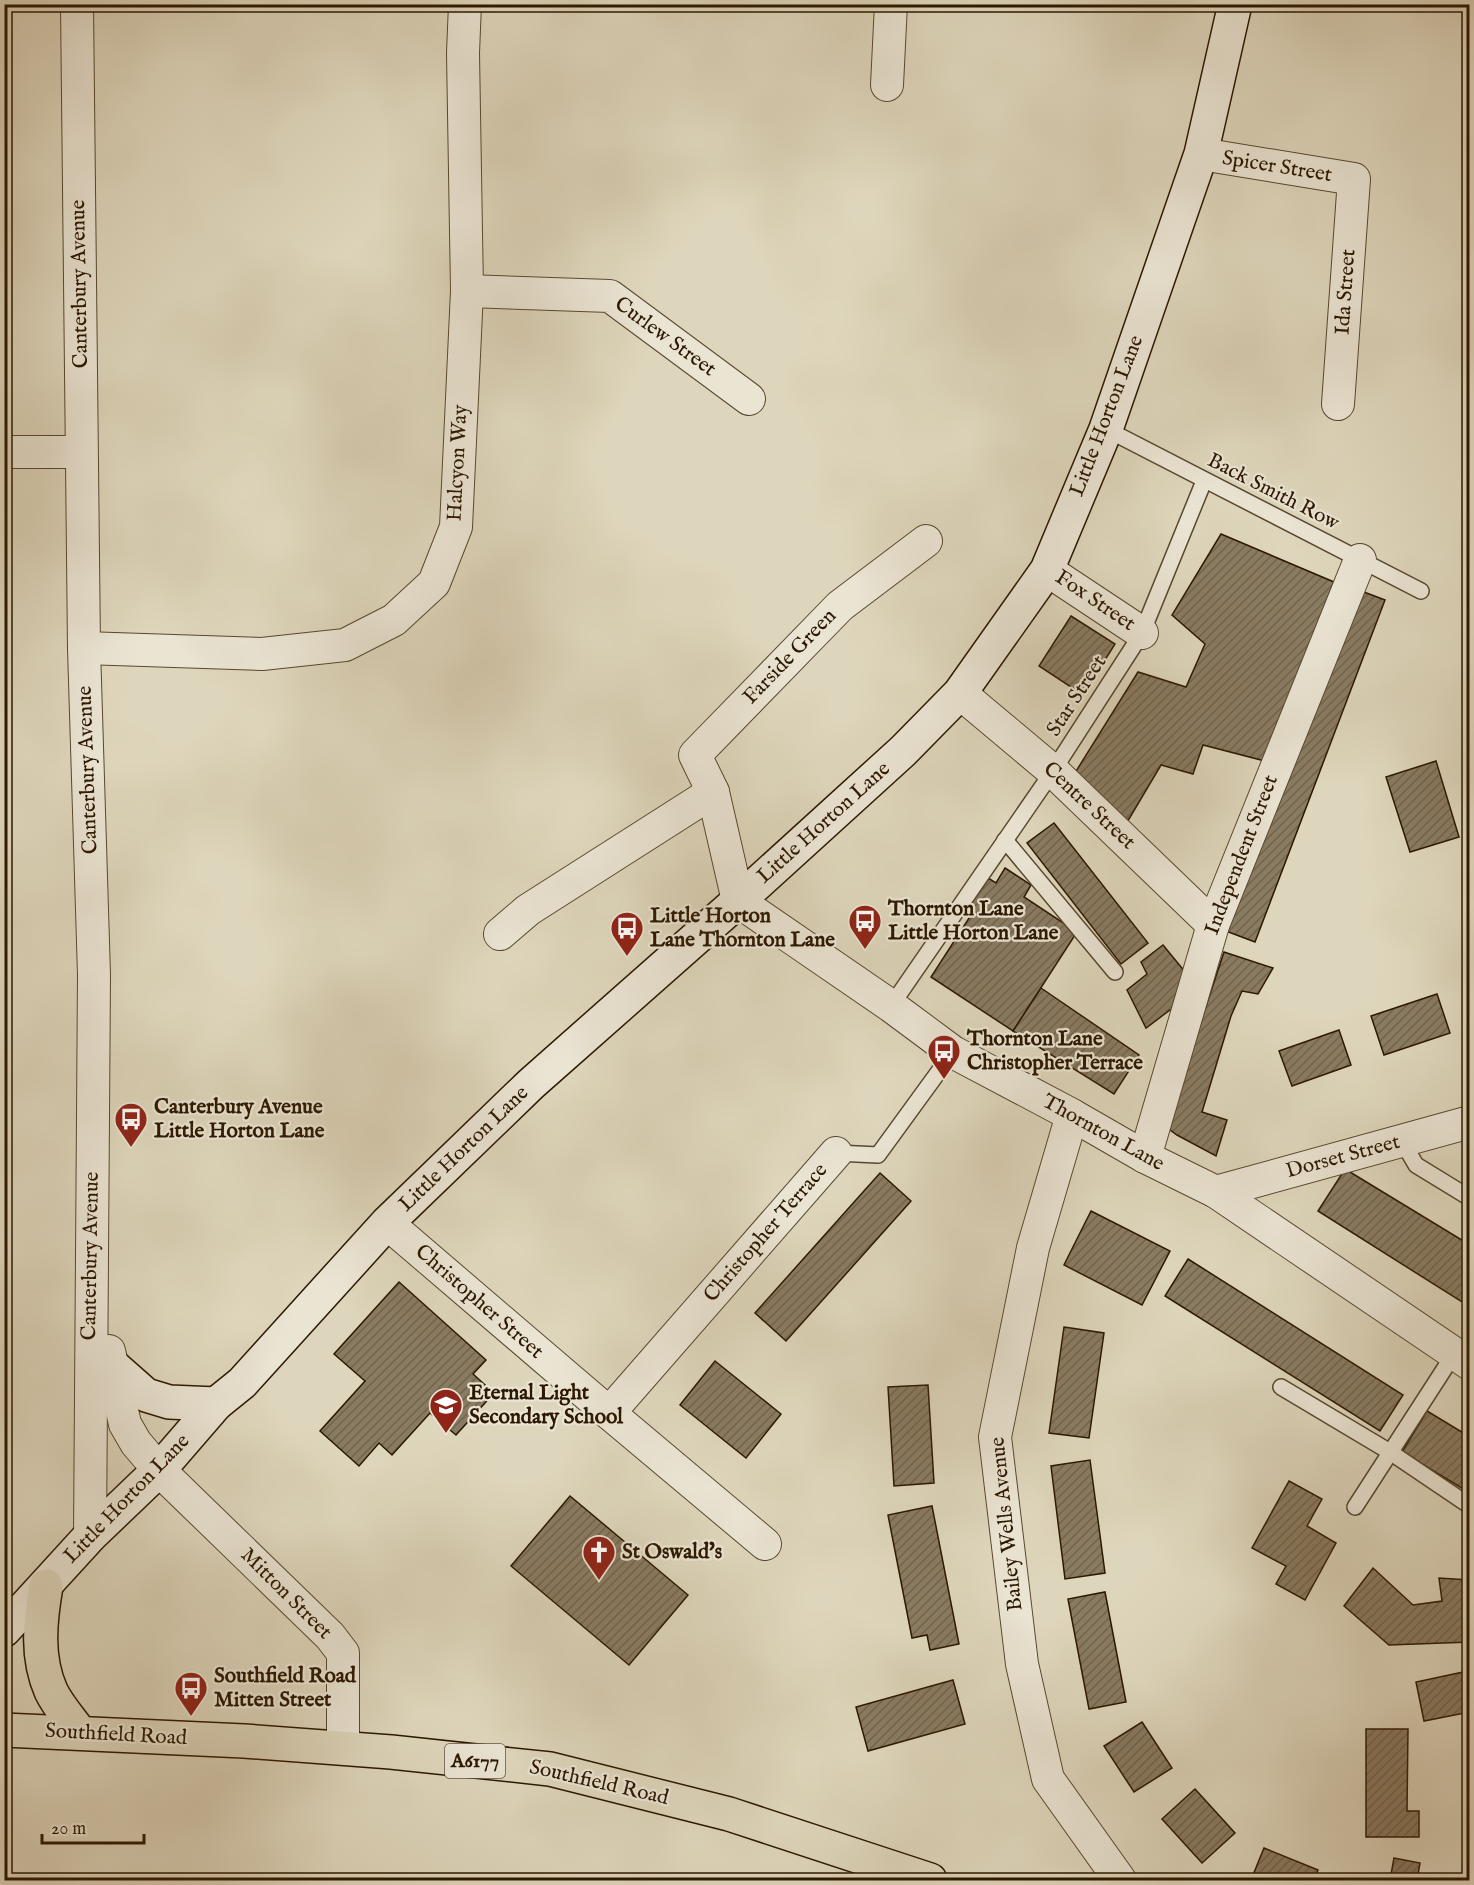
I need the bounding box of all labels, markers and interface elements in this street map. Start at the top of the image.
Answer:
street label: Spicer Street [1220,145,1334,189]
street label: Canterbury Avenue [65,199,95,369]
street label: Ida Street [1330,248,1362,336]
street label: Curlew Street [609,291,721,383]
street label: Little Horton Lane [1064,331,1150,500]
street label: Halcyon Way [441,403,475,522]
street label: Back Smith Row [1203,447,1344,537]
street label: Fox Street [1050,564,1140,638]
street label: Farside Green [738,603,842,711]
street label: Star Street [1041,650,1113,742]
street label: Canterbury Avenue [72,685,104,855]
street label: Little Horton Lane [752,756,897,890]
street label: Centre Street [1037,756,1141,856]
street label: Independent Street [1199,771,1285,939]
place label: Thornton Lane Little Horton Lane [887,896,1059,947]
place label: Little Horton Lane Thornton Lane [650,903,835,954]
bus stop icon: Thornton Lane Little Horton Lane [847,903,883,950]
bus stop icon: Little Horton Lane Thornton Lane [609,910,645,957]
place label: Thornton Lane Christopher Terrace [966,1026,1143,1077]
bus stop icon: Thornton Lane Christopher Terrace [926,1033,962,1080]
street label: Little Horton Lane [393,1080,535,1218]
street label: Thornton Lane [1037,1088,1169,1178]
place label: Canterbury Avenue Little Horton Lane [154,1094,325,1145]
bus stop icon: Canterbury Avenue Little Horton Lane [113,1101,149,1148]
street label: Dorset Street [1283,1129,1403,1185]
street label: Christopher Terrace [698,1157,834,1308]
street label: Canterbury Avenue [76,1171,106,1341]
street label: Christopher Street [409,1239,549,1365]
place label: Eternal Light Secondary School [469,1380,624,1431]
school or university icon: Eternal Light Secondary School [428,1387,464,1434]
street label: Little Horton Lane [58,1428,196,1570]
street label: Bailey Wells Avenue [984,1435,1030,1612]
church icon: St Oswald's [581,1534,617,1581]
place label: St Oswald's [622,1539,722,1566]
street label: Mitton Street [234,1542,338,1646]
place label: Southfield Road Mitten Street [214,1663,357,1714]
bus stop icon: Southfield Road Mitten Street [173,1670,209,1717]
street label: Southfield Road [44,1718,188,1752]
road number: A6177 [445,1744,505,1778]
street label: Southfield Road [527,1754,672,1812]
scale bar [42,1807,144,1845]
text: 20 m [51,1818,86,1841]

